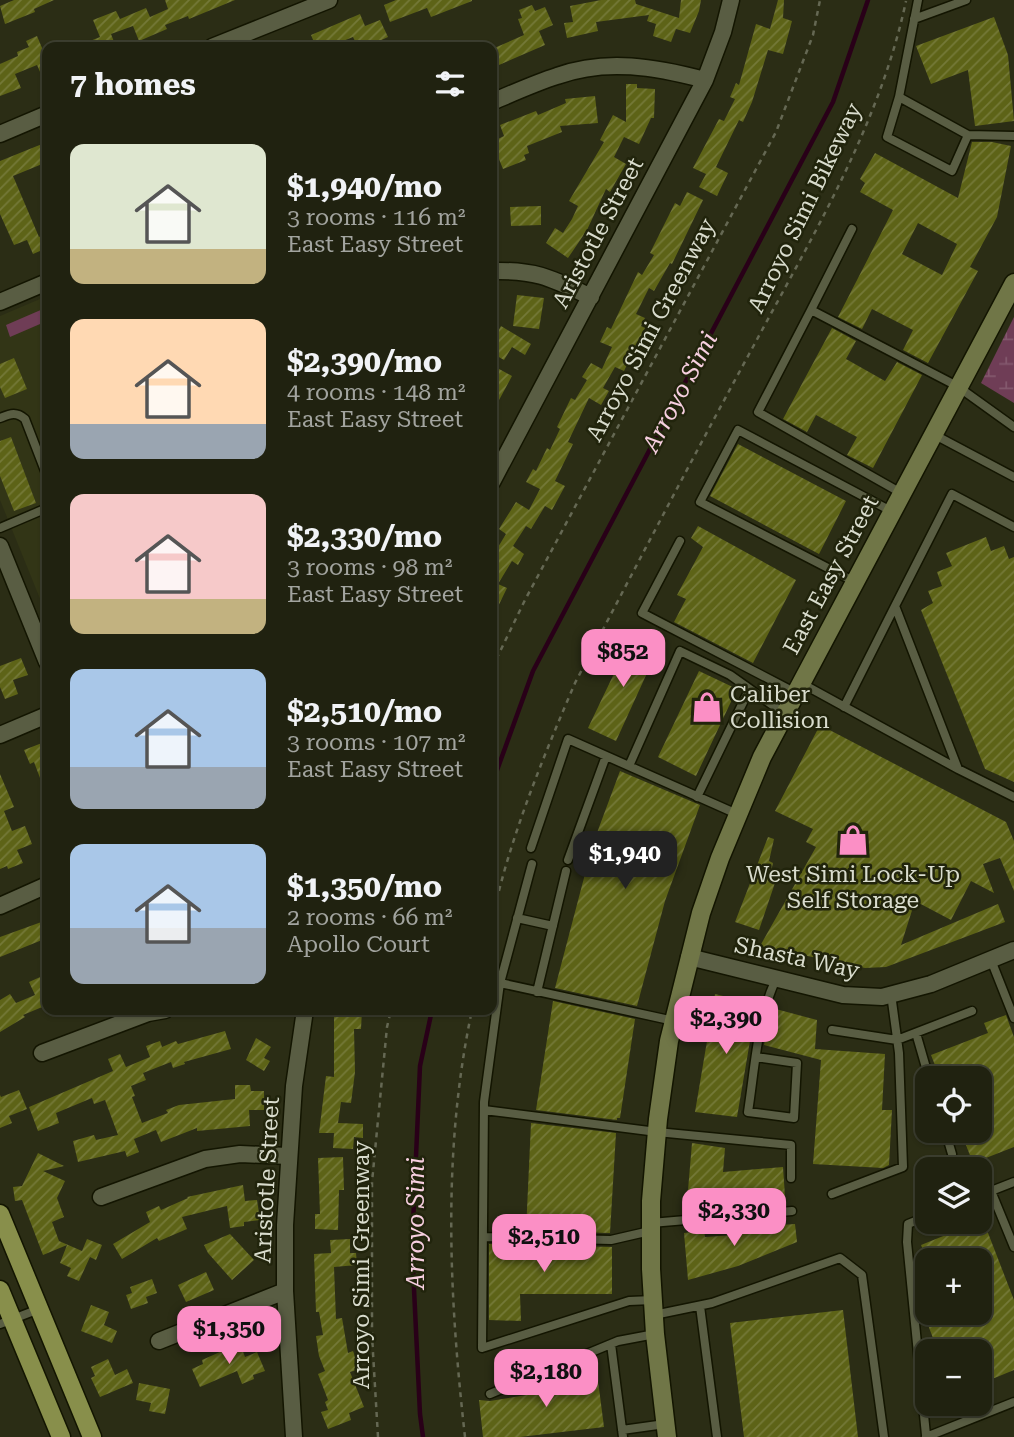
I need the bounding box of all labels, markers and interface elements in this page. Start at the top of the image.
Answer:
icon: filters [431,65,469,103]
text: 7 homes [70,67,196,102]
street label: Arroyo Simi Bikeway [742,98,868,317]
street label: Aristotle Street [547,153,649,313]
text: $1,940/mo [287,169,442,204]
icon: home [126,172,210,256]
text: 3 rooms · 116 m² [287,204,465,231]
street label: Arroyo Simi Greenway [580,214,722,446]
text: East Easy Street [287,231,463,258]
water label: Arroyo Simi [636,327,724,457]
text: $2,390/mo [287,344,442,379]
icon: home [126,347,210,431]
text: 4 rooms · 148 m² [287,379,465,406]
text: East Easy Street [287,406,463,433]
street label: East Easy Street [778,491,884,659]
text: $2,330/mo [287,519,442,554]
icon: home [126,522,210,606]
text: 3 rooms · 98 m² [287,554,453,581]
text: East Easy Street [287,581,463,608]
pin: $852 [582,630,664,689]
text: $852 [597,638,649,665]
place label: Caliber Collision [730,681,830,734]
shop icon: Caliber Collision [690,690,724,724]
text: $2,510/mo [287,694,442,729]
icon: home [126,697,210,781]
text: 3 rooms · 107 m² [287,729,465,756]
text: East Easy Street [287,756,463,783]
shop icon: West Simi Lock-Up Self Storage [836,823,870,857]
pin: $1,940 [568,832,682,891]
text: $1,940 [589,840,661,867]
place label: West Simi Lock-Up Self Storage [746,861,960,914]
text: $1,350/mo [287,869,442,904]
icon: home [126,872,210,956]
text: 2 rooms · 66 m² [287,904,453,931]
text: Apollo Court [287,931,430,958]
street label: Shasta Way [732,932,862,985]
pin: $2,390 [669,996,783,1056]
text: $2,390 [690,1005,762,1032]
map controls [915,1066,992,1416]
button: locate [915,1066,992,1143]
street label: Aristotle Street [249,1096,285,1264]
street label: Arroyo Simi Greenway [348,1140,375,1389]
water label: Arroyo Simi [402,1157,430,1291]
button: layers [915,1157,992,1234]
pin: $2,330 [677,1188,791,1248]
text: $2,330 [698,1197,770,1224]
pin: $2,510 [487,1214,601,1274]
text: $2,510 [508,1223,580,1250]
button: + [915,1248,992,1325]
pin: $1,350 [172,1306,286,1366]
text: $1,350 [193,1315,265,1342]
button: − [915,1339,992,1416]
pin: $2,180 [489,1350,603,1409]
text: $2,180 [510,1358,582,1385]

